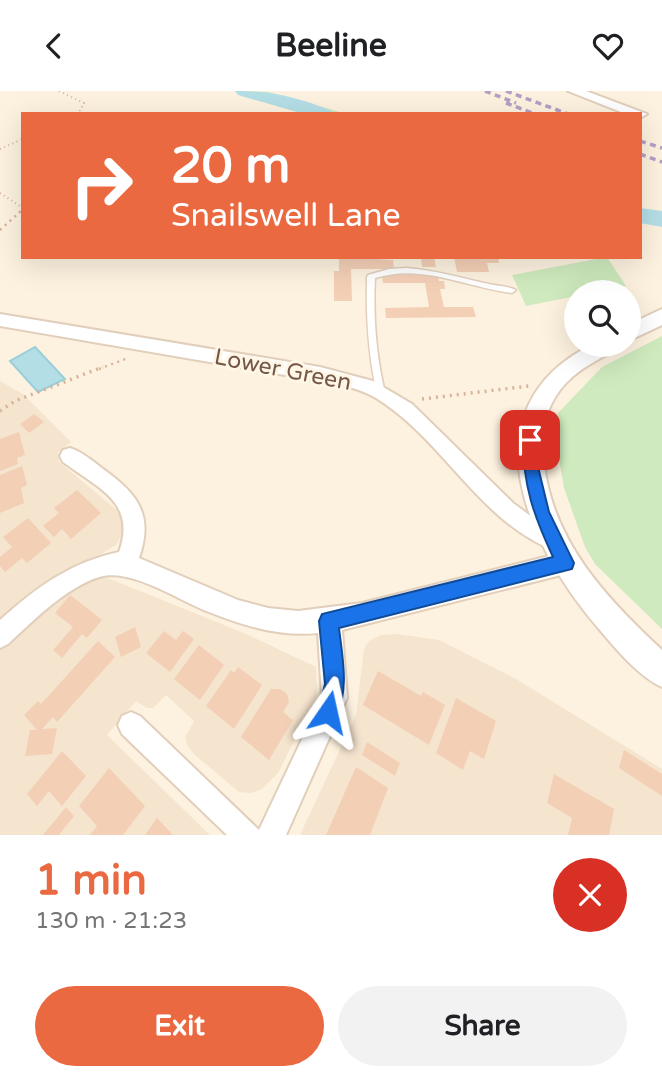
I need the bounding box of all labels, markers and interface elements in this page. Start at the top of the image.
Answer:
icon: back [35,27,73,65]
text: Beeline [275,27,387,65]
icon: heart [589,27,627,65]
text: 20 m [171,137,290,196]
icon: right [56,140,147,231]
text: Snailswell Lane [171,197,401,235]
map controls [564,280,641,357]
button: search [564,280,641,357]
street label: Lower Green [212,343,354,397]
pin [500,410,560,470]
icon: arrive [511,421,549,459]
position arrow [291,675,365,749]
text: 1 min [35,855,147,906]
button: close [553,858,627,932]
text: 130 m · 21:23 [35,907,187,935]
button: Exit [35,986,324,1066]
button: Share [338,986,627,1066]

